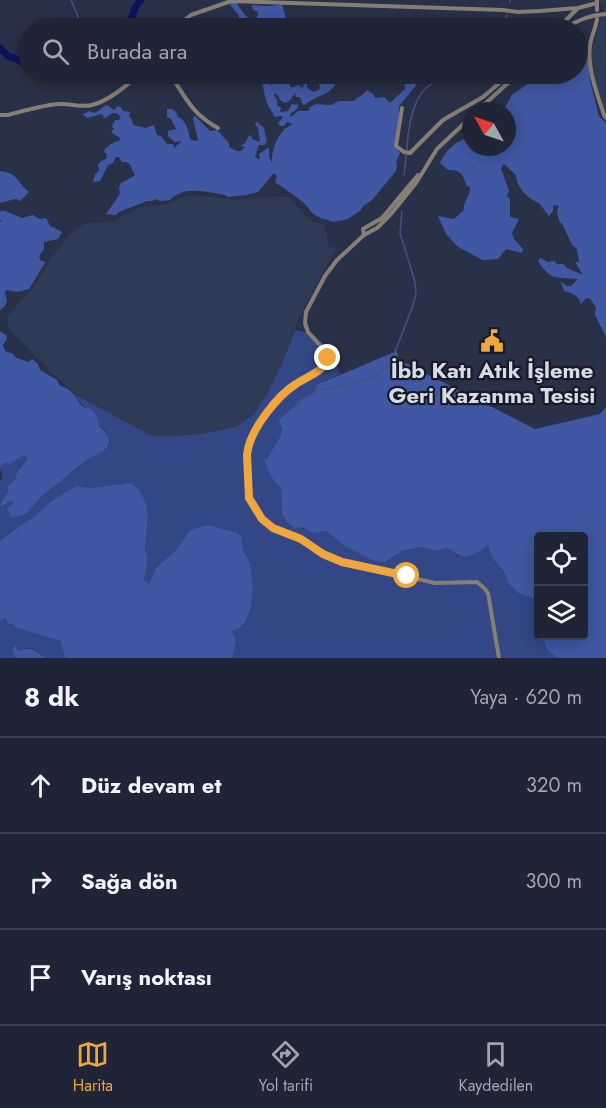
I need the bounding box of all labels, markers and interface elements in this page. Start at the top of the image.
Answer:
search box [18,18,588,84]
icon: search [39,35,72,68]
text: Burada ara [87,35,187,67]
north arrow [462,102,516,156]
public building icon: İbb Katı Atık İşleme Geri Kazanma Tesisi [479,328,505,354]
route end [314,344,340,370]
place label: İbb Katı Atık İşleme Geri Kazanma Tesisi [389,354,595,411]
map controls [534,532,588,640]
button: locate [534,532,588,586]
route start [393,562,419,588]
button: layers [534,586,588,640]
text: 8 dk [24,678,79,716]
text: Yaya · 620 m [470,683,582,712]
icon: ahead [24,769,57,802]
text: Düz devam et [81,769,221,801]
text: 320 m [526,771,582,800]
icon: right [24,865,57,898]
text: Sağa dön [81,865,178,897]
text: 300 m [525,867,582,896]
icon: arrive [24,961,57,994]
text: Varış noktası [81,961,212,993]
tab: Harita [73,1038,113,1097]
tab: Yol tarifi [259,1038,313,1097]
tab: Kaydedilen [459,1038,533,1097]

